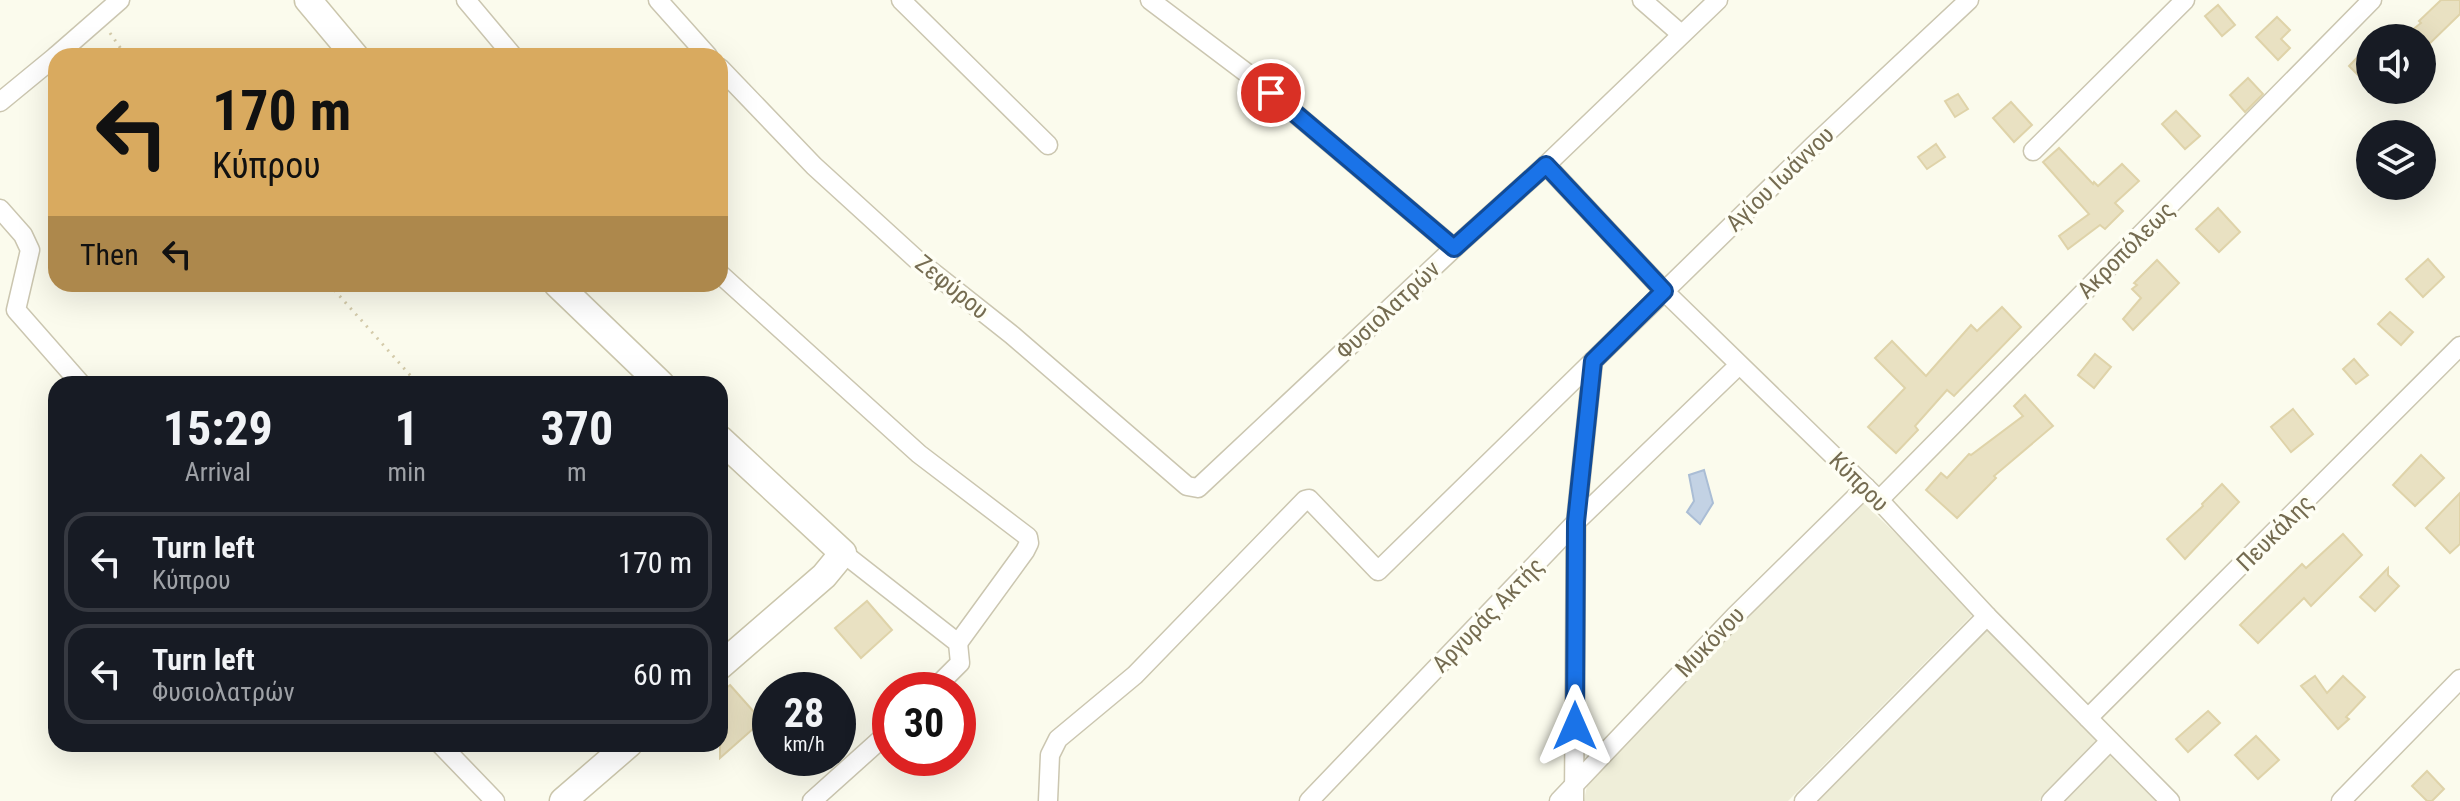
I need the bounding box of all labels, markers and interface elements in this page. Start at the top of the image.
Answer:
map controls [2356,24,2436,200]
button: sound [2356,24,2436,104]
pin [1237,59,1305,127]
icon: arrive [1249,71,1293,115]
text: 170 m [212,78,351,144]
icon: left [80,80,184,184]
button: layers [2356,120,2436,200]
street label: Αγίου Ιωάννου [1720,121,1840,237]
text: Κύπρου [212,145,321,187]
street label: Ακροπόλεως [2072,196,2180,304]
icon: left [155,232,199,276]
text: Then [80,237,139,272]
street label: Ζεφύρου [910,249,994,325]
street label: Φυσιολατρών [1330,255,1446,365]
text: 15:29 [163,400,273,457]
text: 1 [395,400,419,457]
text: 370 [540,400,613,457]
street label: Κύπρου [1823,446,1895,518]
text: Arrival [185,457,251,487]
text: min [388,457,426,487]
text: m [567,457,587,487]
street label: Πευκάλης [2231,489,2319,577]
text: Turn left [152,530,255,565]
icon: left [84,540,128,584]
text: 170 m [618,545,692,580]
street label: Αργυράς Ακτής [1426,552,1550,678]
text: Κύπρου [152,565,230,595]
street label: Μυκόνου [1670,601,1750,683]
text: Turn left [152,642,255,677]
icon: left [84,652,128,696]
text: 60 m [633,657,692,692]
speed limit sign: 30 [872,672,976,776]
text: Φυσιολατρών [152,677,295,707]
position arrow [1533,684,1617,768]
text: 28 [784,690,824,737]
text: km/h [783,732,825,756]

